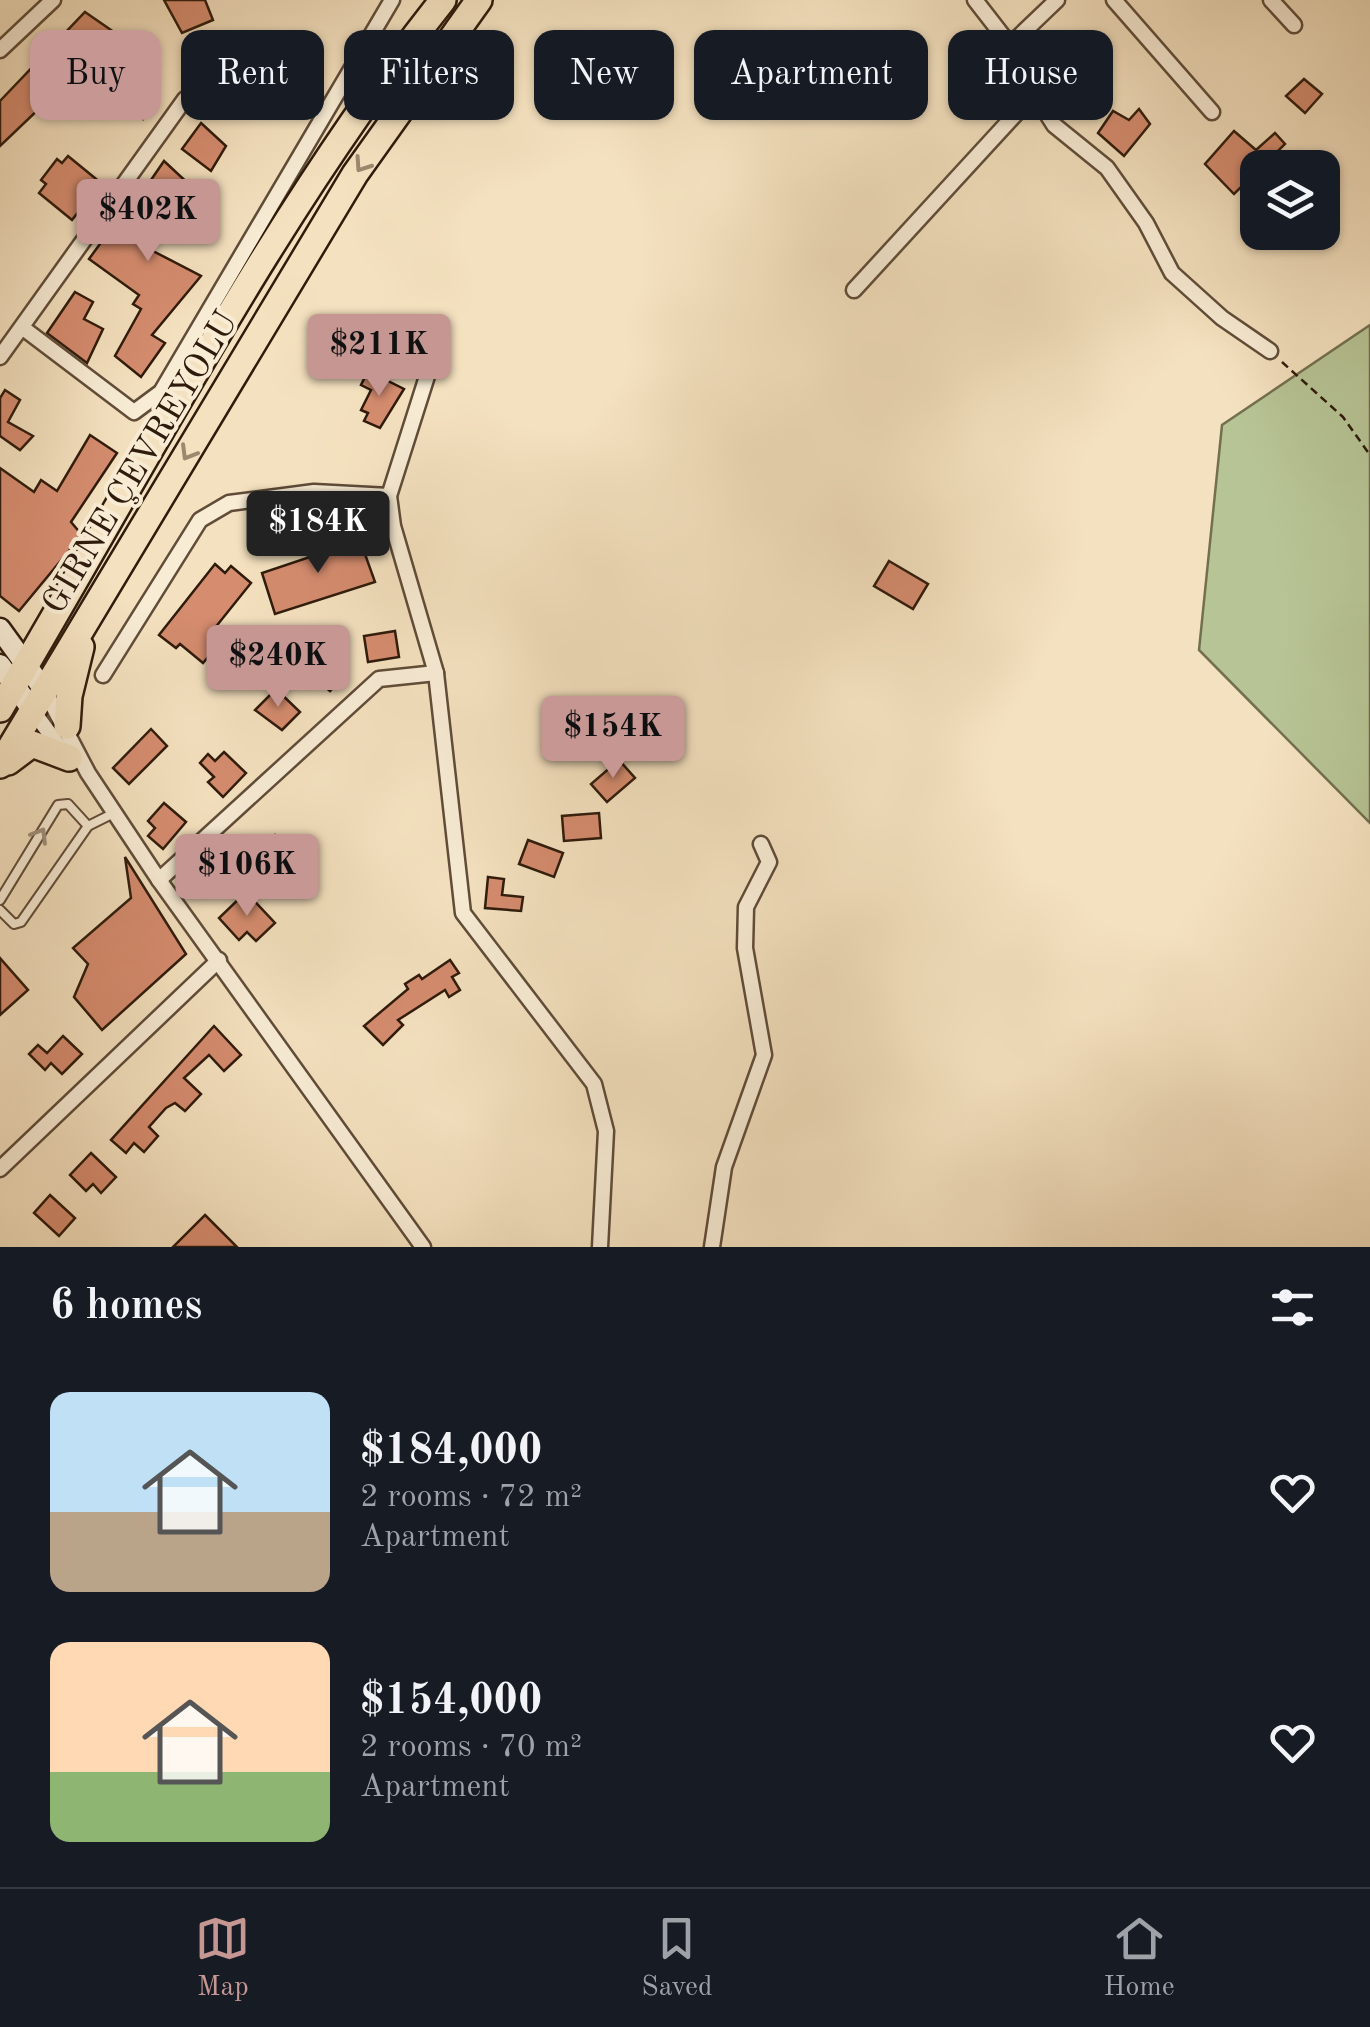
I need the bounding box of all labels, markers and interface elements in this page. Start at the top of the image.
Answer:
chip: Buy [30,30,161,120]
chip: Rent [181,30,324,120]
chip: Filters [344,30,514,120]
chip: New [534,30,674,120]
chip: Apartment [694,30,928,120]
chip: House [948,30,1113,120]
map controls [1240,150,1340,250]
button: layers [1240,150,1340,250]
one-way arrow [356,154,374,173]
pin: $402K [78,179,218,264]
text: $402K [99,195,197,227]
street label: GIRNE ÇEVREYOLU [37,306,245,620]
pin: $211K [309,314,449,399]
text: $211K [330,330,428,362]
one-way arrow [181,442,200,460]
pin: $184K [248,491,388,576]
text: $184K [269,507,367,539]
pin: $240K [208,625,348,710]
text: $240K [229,641,327,673]
pin: $154K [543,696,683,781]
text: $154K [564,712,662,744]
one-way arrow [27,828,46,846]
pin: $106K [177,834,317,919]
text: $106K [198,850,296,882]
icon: filters [1265,1280,1320,1335]
text: 6 homes [50,1286,202,1328]
text: $184,000 [360,1431,542,1473]
icon: home [130,1432,250,1552]
icon: heart [1265,1465,1320,1520]
text: 2 rooms · 72 m² [360,1482,582,1514]
text: Apartment [360,1522,510,1554]
text: $154,000 [360,1681,542,1723]
icon: home [130,1682,250,1802]
icon: heart [1265,1715,1320,1770]
text: 2 rooms · 70 m² [360,1732,582,1764]
text: Apartment [360,1772,510,1804]
tab: Map [195,1911,250,2006]
tab: Saved [641,1911,713,2006]
tab: Home [1103,1911,1175,2006]

